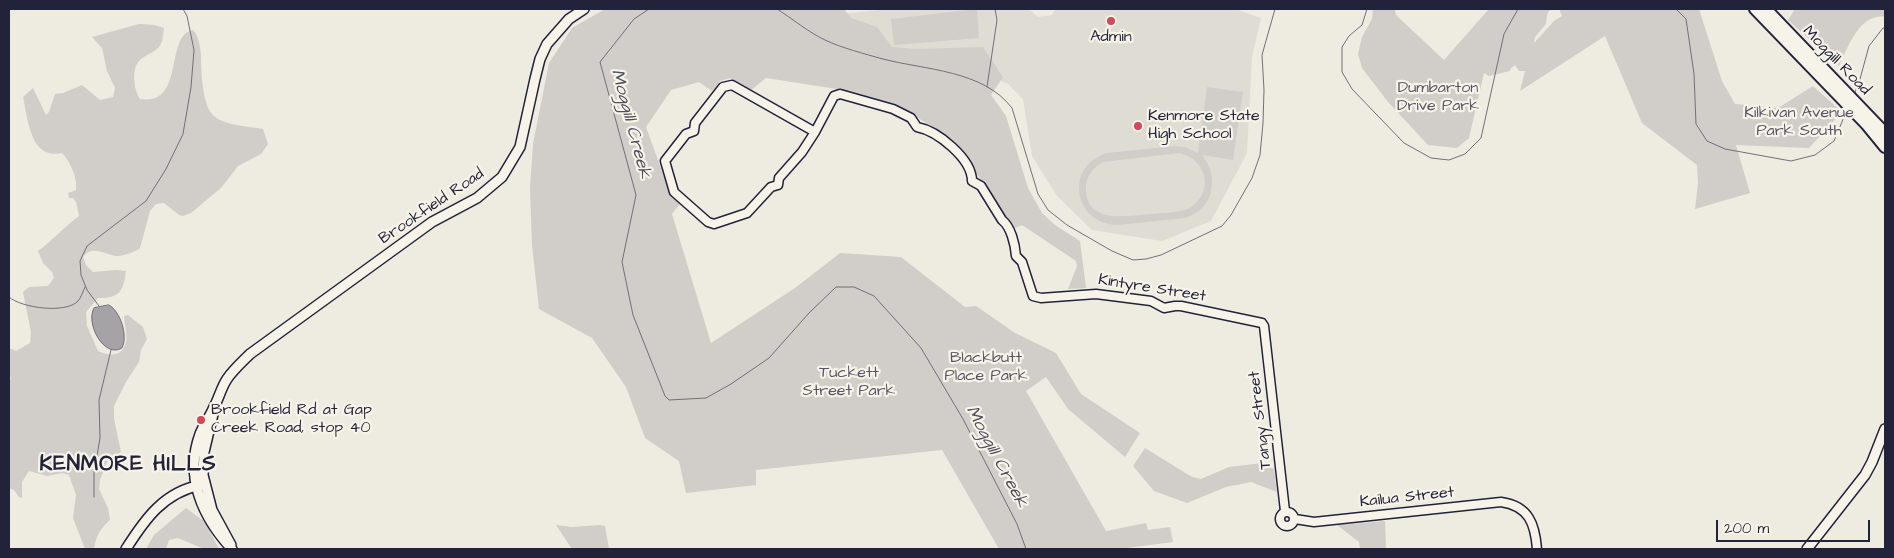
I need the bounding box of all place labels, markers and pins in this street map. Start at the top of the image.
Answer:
marker: Admin [1105,15,1117,27]
place label: Admin [1090,28,1132,48]
place label: Kenmore State High School [1148,107,1260,145]
marker: Kenmore State High School [1132,120,1144,132]
place label: Brookfield Rd at Gap Creek Road, stop 40 [211,401,372,439]
marker: Brookfield Rd at Gap Creek Road, stop 40 [195,414,207,426]

